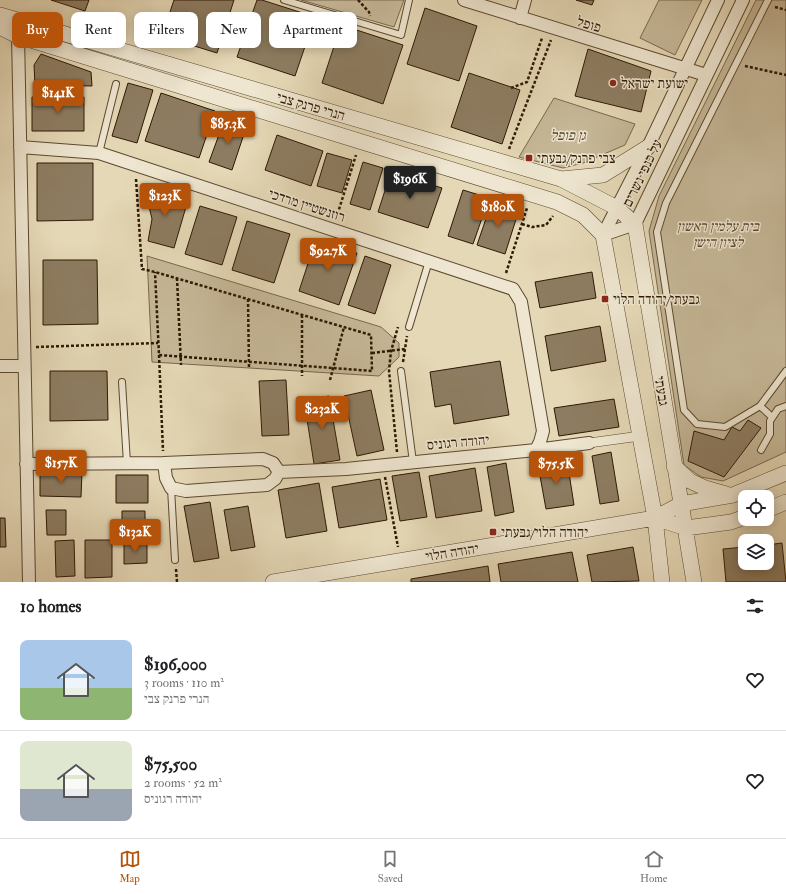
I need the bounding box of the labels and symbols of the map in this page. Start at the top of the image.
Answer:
street label: פופל [575,13,603,36]
place label: ישועת ישראל [621,75,688,92]
marker: ישועת ישראל [608,78,618,88]
pin: $141K [30,80,86,114]
street label: הנרי פרנק צבי [275,89,347,124]
pin: $85.3K [195,111,261,145]
park label: גן פופל [550,127,587,144]
street label: על כנפי נשרים [619,136,666,210]
place label: צבי פרנק/גבעתי [537,150,616,167]
marker: צבי פרנק/גבעתי [524,153,534,163]
pin: $196K [382,166,438,200]
pin: $123K [137,183,193,217]
street label: רוזנשטיין מרדכי [266,185,347,226]
pin: $180K [470,194,526,228]
park label: בית עלמין ראשון לציון הישן [677,218,760,251]
pin: $92.7K [295,238,361,272]
place label: גבעתי/יהודה הלוי [613,291,700,308]
marker: גבעתי/יהודה הלוי [600,294,610,304]
street label: גבעתי [651,375,672,407]
pin: $232K [294,396,350,430]
street label: יהודה רגוניס [426,431,490,454]
pin: $157K [33,450,89,484]
pin: $75.5K [523,451,589,485]
pin: $132K [107,519,163,553]
place label: יהודה הלוי/גבעתי [501,524,588,541]
marker: יהודה הלוי/גבעתי [488,527,498,537]
street label: יהודה הלוי [424,540,480,565]

